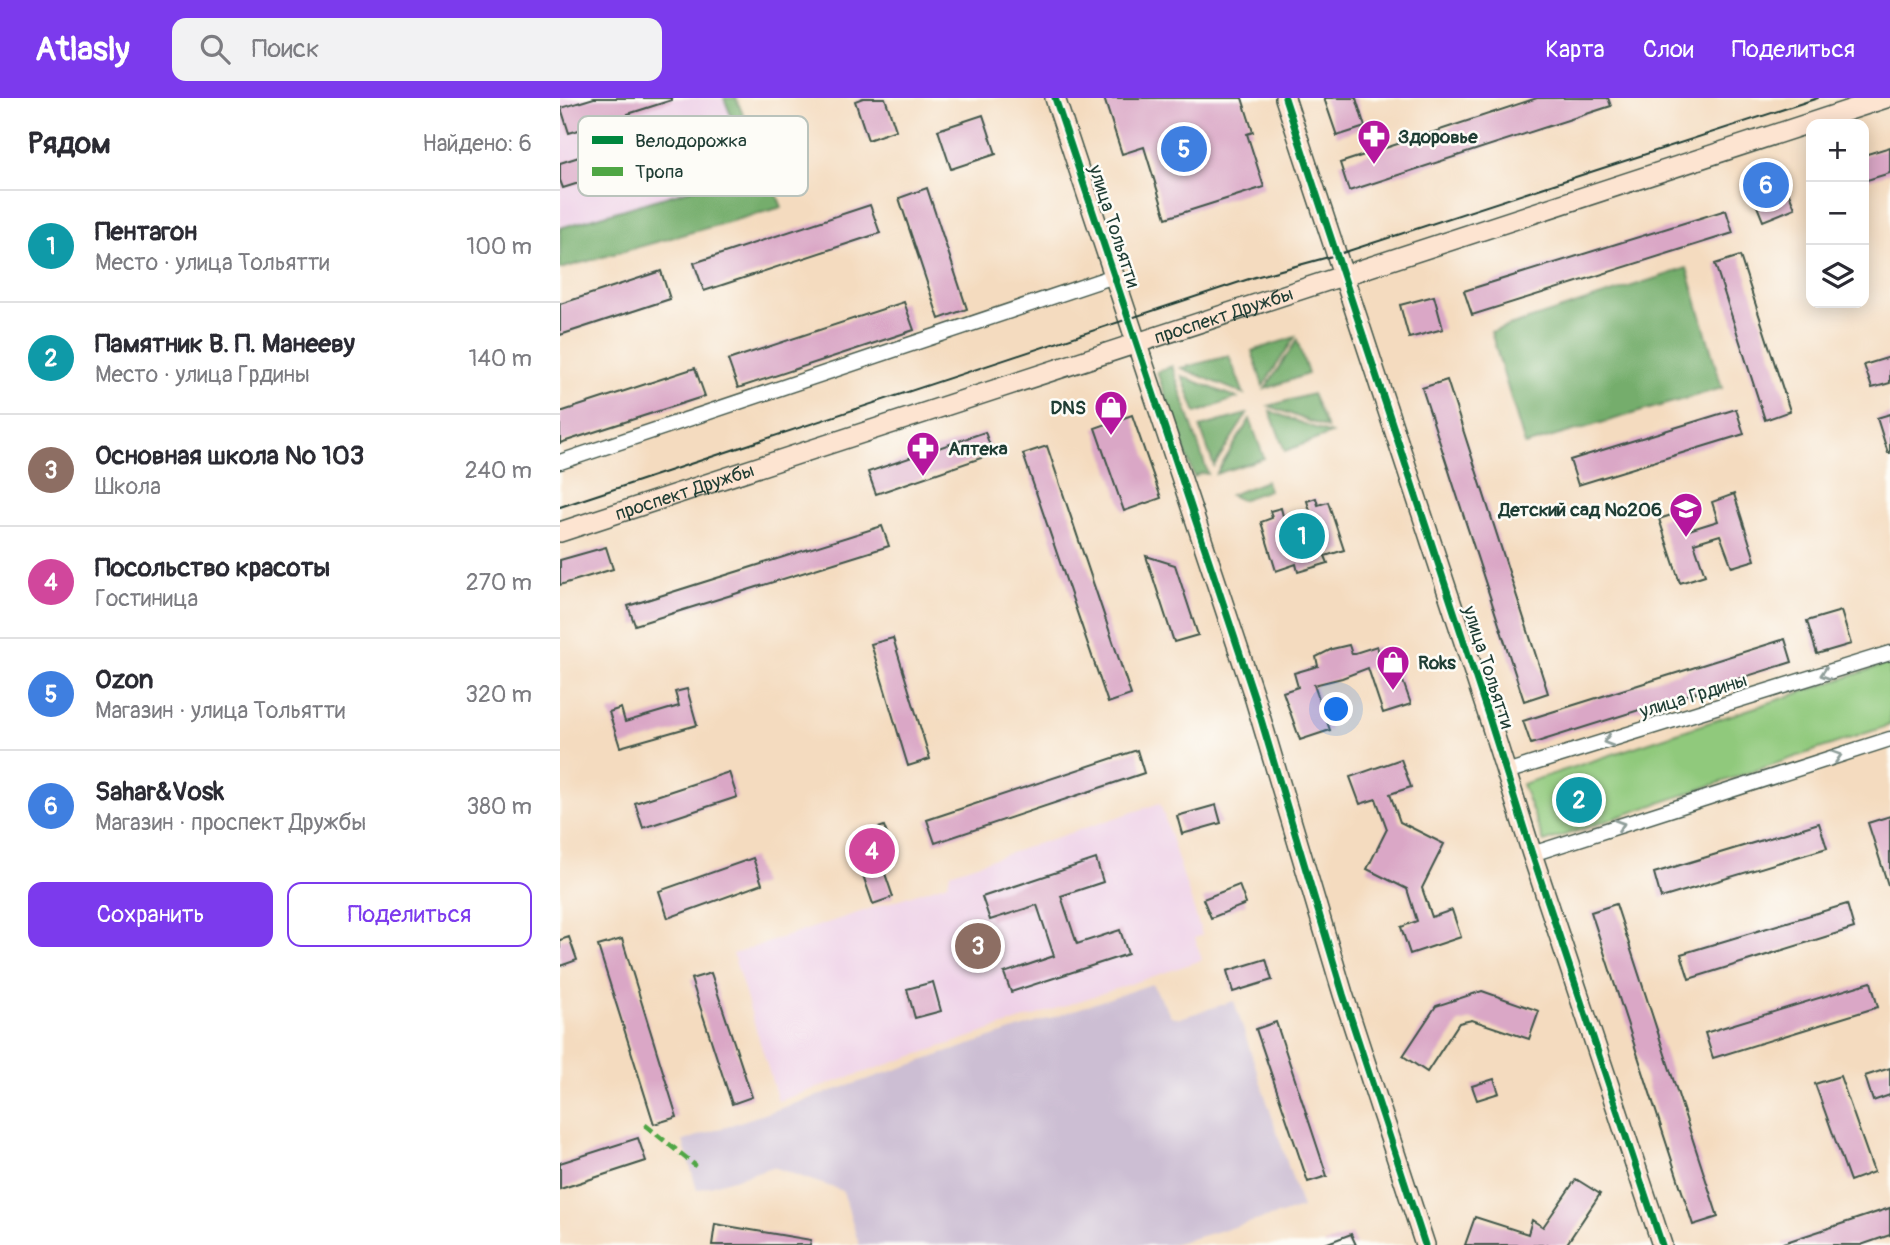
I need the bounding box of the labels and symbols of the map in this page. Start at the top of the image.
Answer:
legend [578,116,808,196]
pharmacy icon: Здоровье [1355,117,1393,166]
pin: 5 [1161,123,1207,175]
place label: Здоровье [1398,125,1478,149]
text: Велодорожка [635,129,747,153]
pin: 6 [1743,159,1789,211]
text: Тропа [635,160,683,184]
street label: улица Тольятти [1083,161,1145,291]
street label: проспект Дружбы [1151,282,1296,350]
shop icon: DNS [1092,388,1130,437]
place label: DNS [1050,396,1086,420]
pharmacy icon: Аптека [904,429,942,478]
place label: Аптека [948,437,1008,461]
street label: проспект Дружбы [612,458,757,526]
school or university icon: Детский сад №206 [1667,490,1705,539]
place label: Детский сад №206 [1498,498,1662,522]
pin: 1 [1279,510,1325,562]
street label: улица Тольятти [1457,602,1519,732]
shop icon: Roks [1374,643,1412,692]
place label: Roks [1418,651,1456,675]
one-way arrow [1819,665,1831,680]
street label: улица Грдины [1636,668,1750,724]
your location [1319,692,1353,726]
one-way arrow [1602,733,1614,747]
one-way arrow [1831,750,1843,765]
pin: 2 [1556,774,1602,826]
one-way arrow [1614,819,1626,834]
pin: 4 [849,825,895,877]
pin: 3 [955,920,1001,972]

